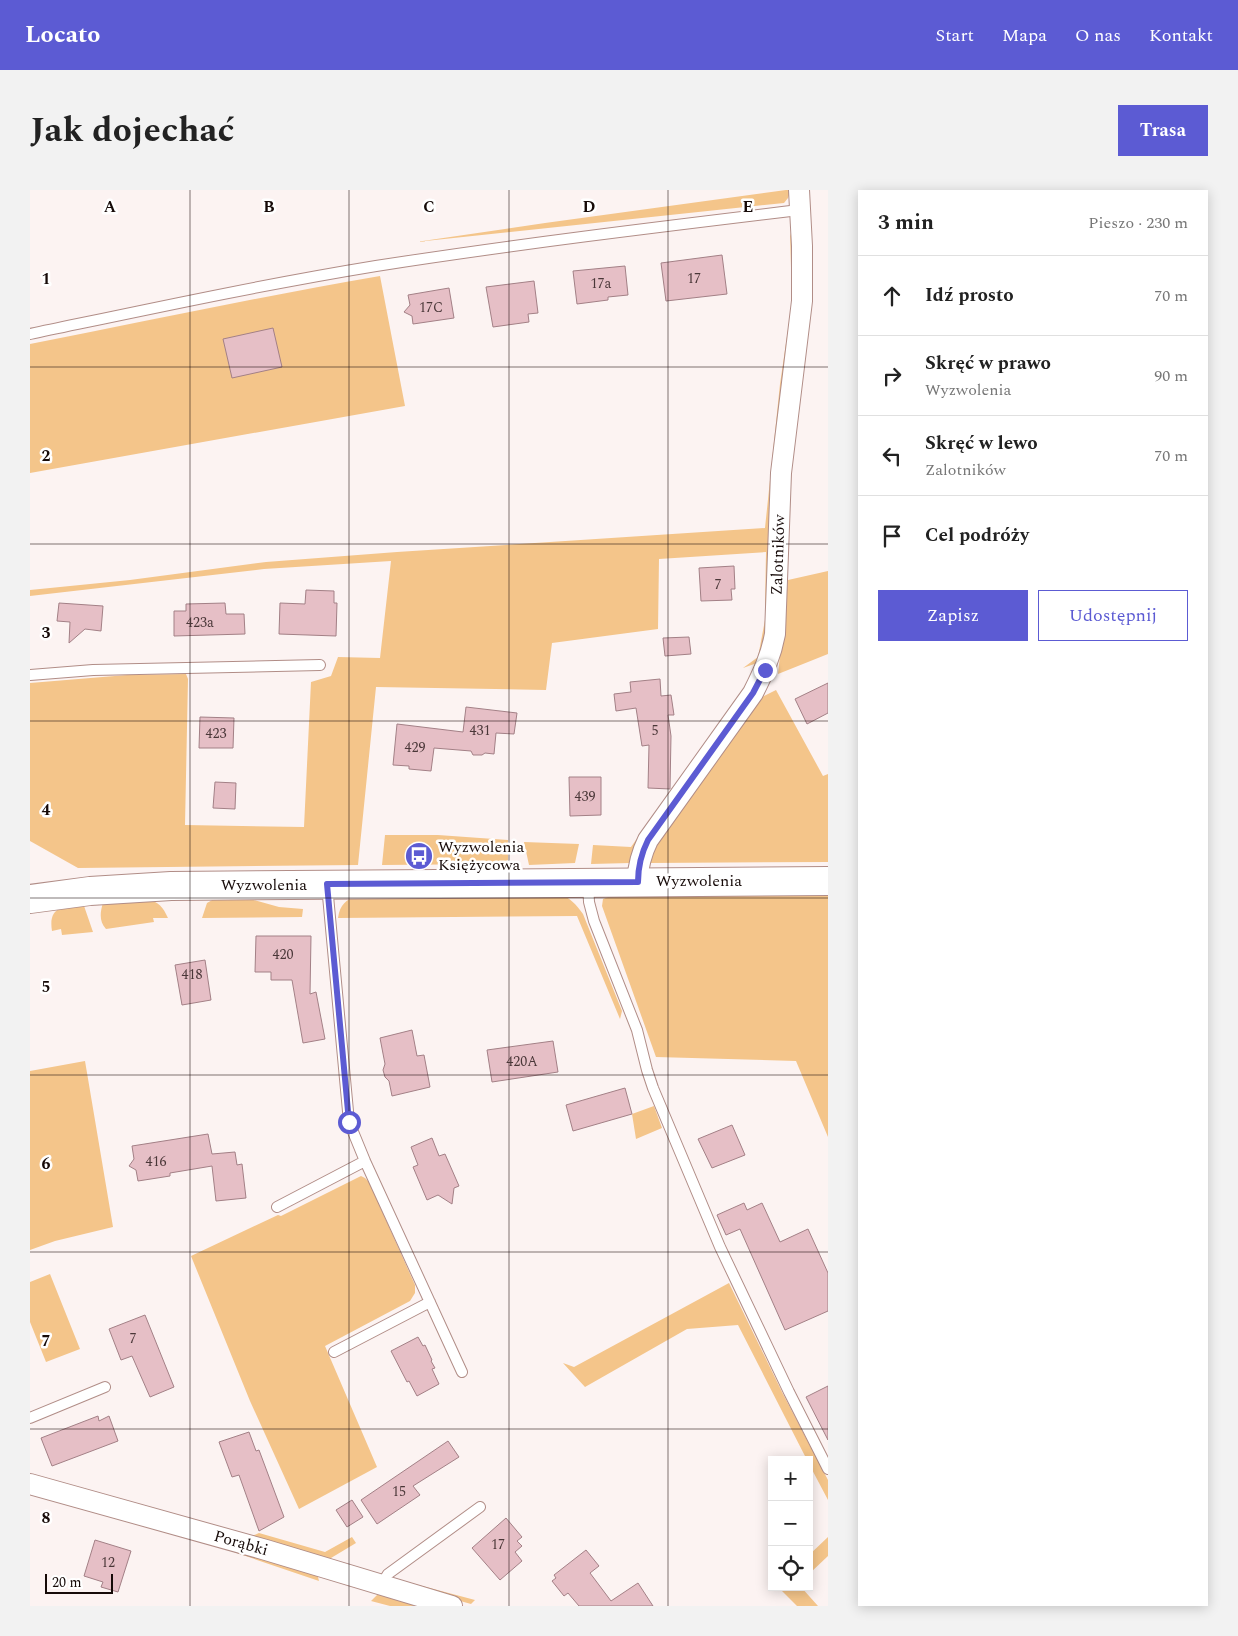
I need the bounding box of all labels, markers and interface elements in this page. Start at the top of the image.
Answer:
text: Locato [25,17,100,53]
text: Start [935,22,974,49]
text: Mapa [1002,22,1047,49]
text: O nas [1075,22,1121,49]
text: Kontakt [1149,22,1213,49]
text: Jak dojechać [30,104,234,157]
button: Trasa [1118,105,1208,156]
text: A [104,195,117,219]
text: B [263,195,275,219]
text: C [423,195,435,219]
text: D [583,195,596,219]
text: E [743,195,753,219]
text: 3 min [878,207,934,239]
text: Pieszo · 230 m [1088,211,1188,235]
text: 1 [42,267,50,291]
house number: 17 [687,268,701,289]
house number: 17a [591,273,612,294]
text: Idź prosto [925,281,1014,310]
icon: ahead [878,282,906,310]
text: 70 m [1154,284,1188,308]
house number: 17C [419,297,443,318]
text: Skręć w prawo [925,349,1051,378]
icon: right [878,362,906,390]
text: 90 m [1154,364,1188,388]
text: Wyzwolenia [925,378,1011,402]
text: Skręć w lewo [925,429,1038,458]
icon: left [878,442,906,470]
text: 2 [42,444,51,468]
text: 70 m [1154,444,1188,468]
text: Zalotników [925,458,1006,482]
street label: Zalotników [765,513,791,596]
text: Cel podróży [925,521,1029,550]
icon: arrive [878,522,906,550]
house number: 7 [715,574,722,595]
button: Zapisz [878,590,1028,641]
button: Udostępnij [1038,590,1188,641]
house number: 423a [186,612,214,633]
text: 3 [42,621,51,645]
route end [754,659,777,682]
house number: 431 [470,720,491,741]
house number: 5 [652,720,659,741]
house number: 423 [206,723,227,744]
house number: 429 [405,737,426,758]
house number: 439 [575,786,596,807]
text: 4 [42,798,51,822]
place label: Wyzwolenia Księżycowa [438,835,524,877]
bus stop icon: Wyzwolenia Księżycowa [404,841,434,871]
street label: Wyzwolenia [656,869,742,893]
street label: Wyzwolenia [221,873,307,897]
house number: 420 [273,944,294,965]
house number: 418 [182,964,203,985]
text: 5 [42,975,50,999]
house number: 420A [506,1051,538,1072]
route start [338,1111,361,1134]
house number: 416 [146,1151,167,1172]
text: 6 [42,1152,51,1176]
house number: 7 [130,1328,137,1349]
text: 7 [42,1329,51,1353]
map controls [768,1456,813,1591]
button: + [768,1456,813,1501]
house number: 15 [392,1481,406,1502]
button: − [768,1501,813,1546]
text: 8 [42,1506,51,1530]
street label: Porąbki [211,1524,271,1562]
house number: 17 [491,1534,505,1555]
button: locate [768,1546,813,1591]
house number: 12 [101,1552,115,1573]
scale bar [45,1571,112,1594]
text: 20 m [52,1572,82,1593]

